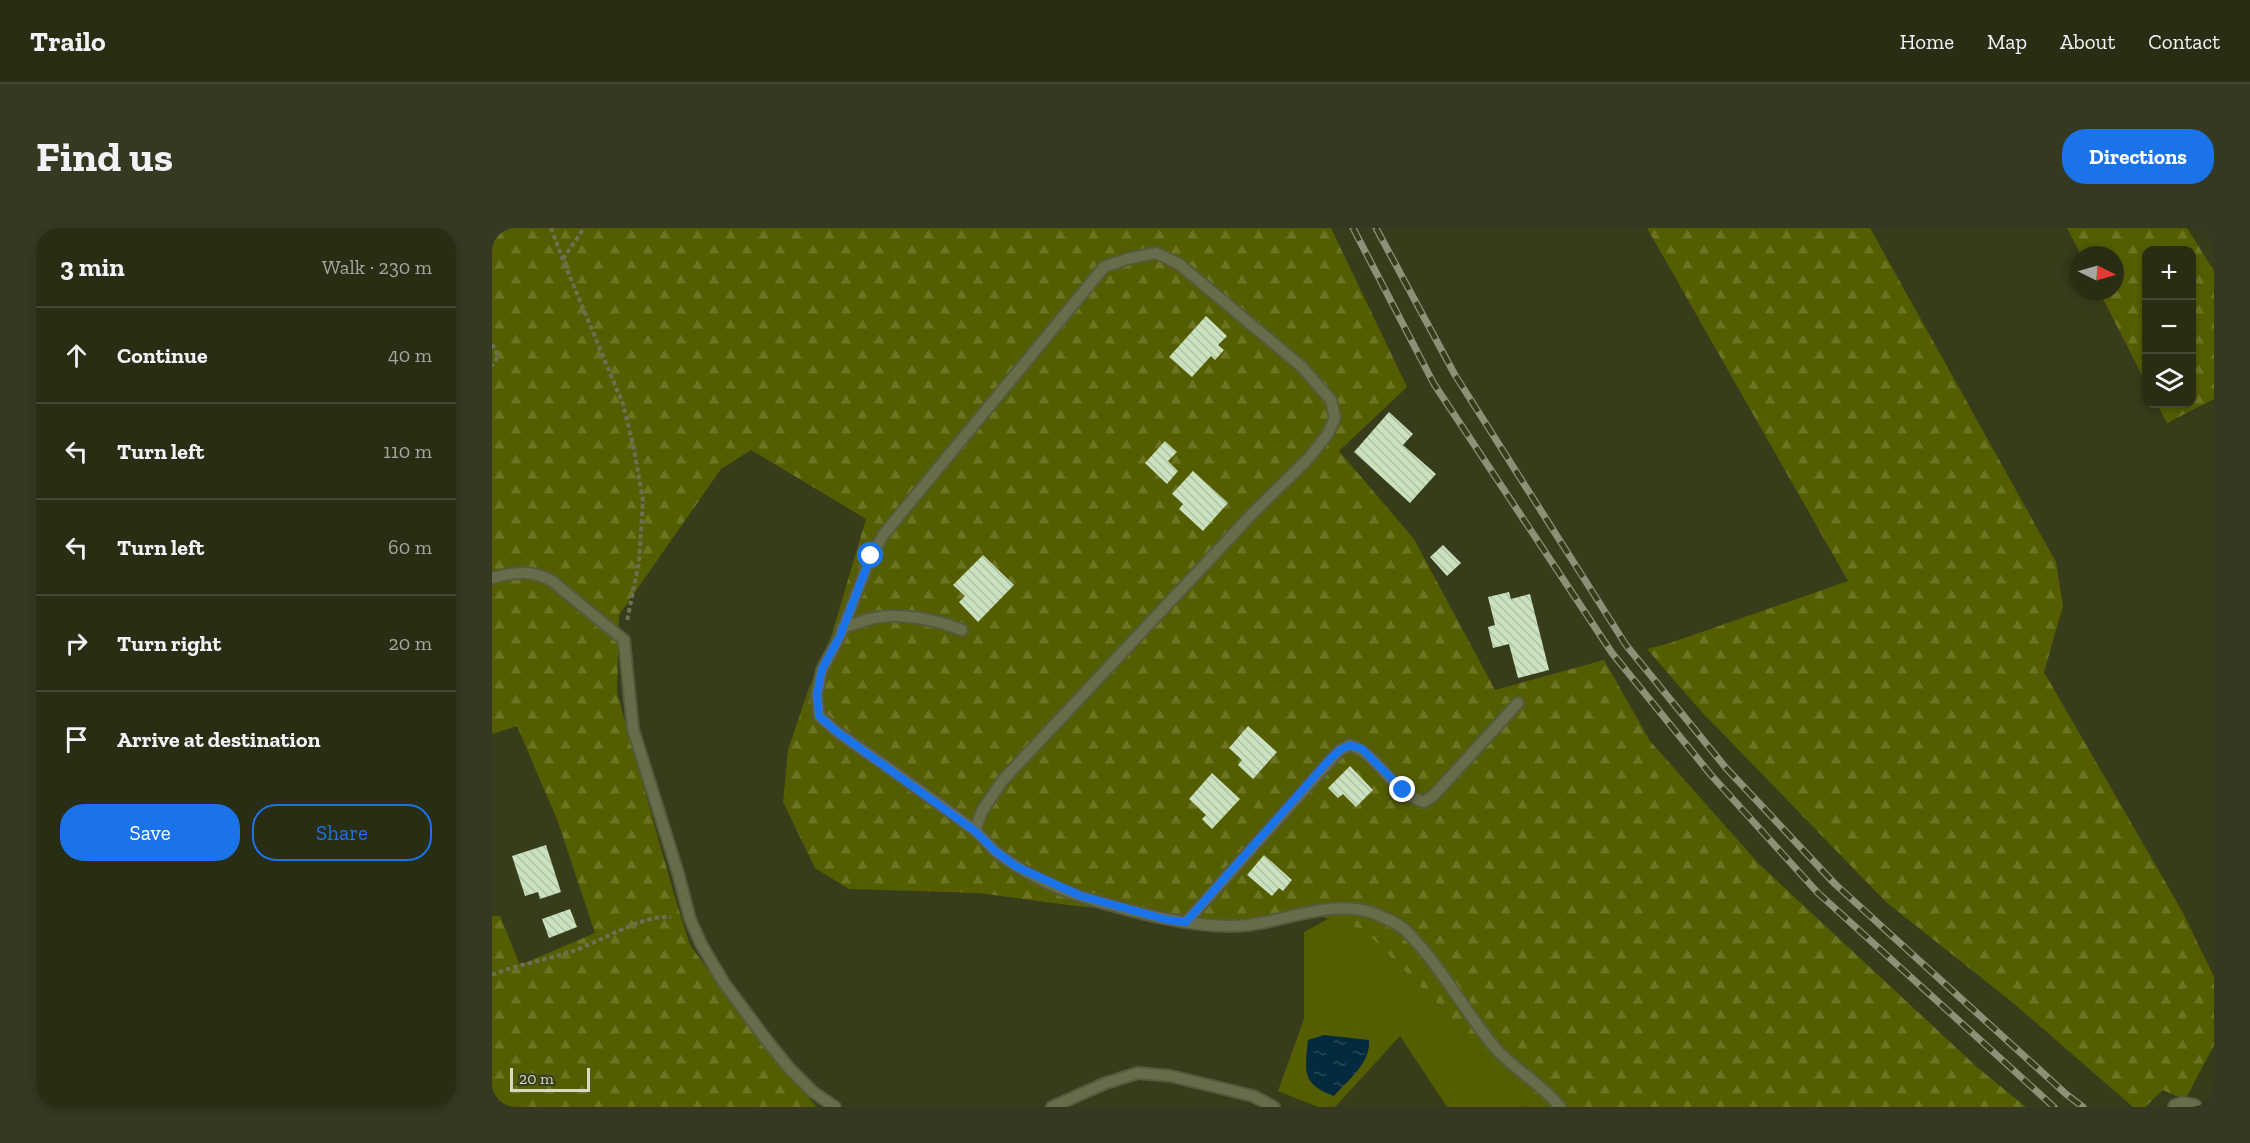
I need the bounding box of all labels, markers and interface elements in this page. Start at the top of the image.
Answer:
text: Trailo [30,25,106,58]
text: Home [1900,29,1954,54]
text: Map [1987,29,2027,54]
text: About [2060,29,2115,54]
text: Contact [2148,29,2220,54]
button: Directions [2062,129,2214,184]
text: Find us [36,131,173,182]
north arrow [2070,246,2124,300]
map controls [2142,246,2196,408]
button: + [2142,246,2196,300]
text: 3 min [60,251,125,283]
text: Walk · 230 m [322,255,432,279]
button: − [2142,300,2196,354]
icon: ahead [60,339,93,372]
text: Continue [117,342,208,369]
text: 40 m [388,343,432,367]
button: layers [2142,354,2196,408]
icon: left [60,435,93,468]
text: Turn left [117,438,204,465]
text: 110 m [383,439,432,463]
icon: left [60,531,93,564]
text: Turn left [117,534,204,561]
text: 60 m [388,535,432,559]
route start [857,542,883,568]
icon: right [60,627,93,660]
text: Turn right [117,630,221,657]
text: 20 m [388,631,432,655]
icon: arrive [60,723,93,756]
text: Arrive at destination [117,726,320,753]
route end [1389,776,1415,802]
button: Save [60,804,240,861]
button: Share [252,804,432,861]
scale bar [510,1065,590,1092]
text: 20 m [519,1069,554,1088]

